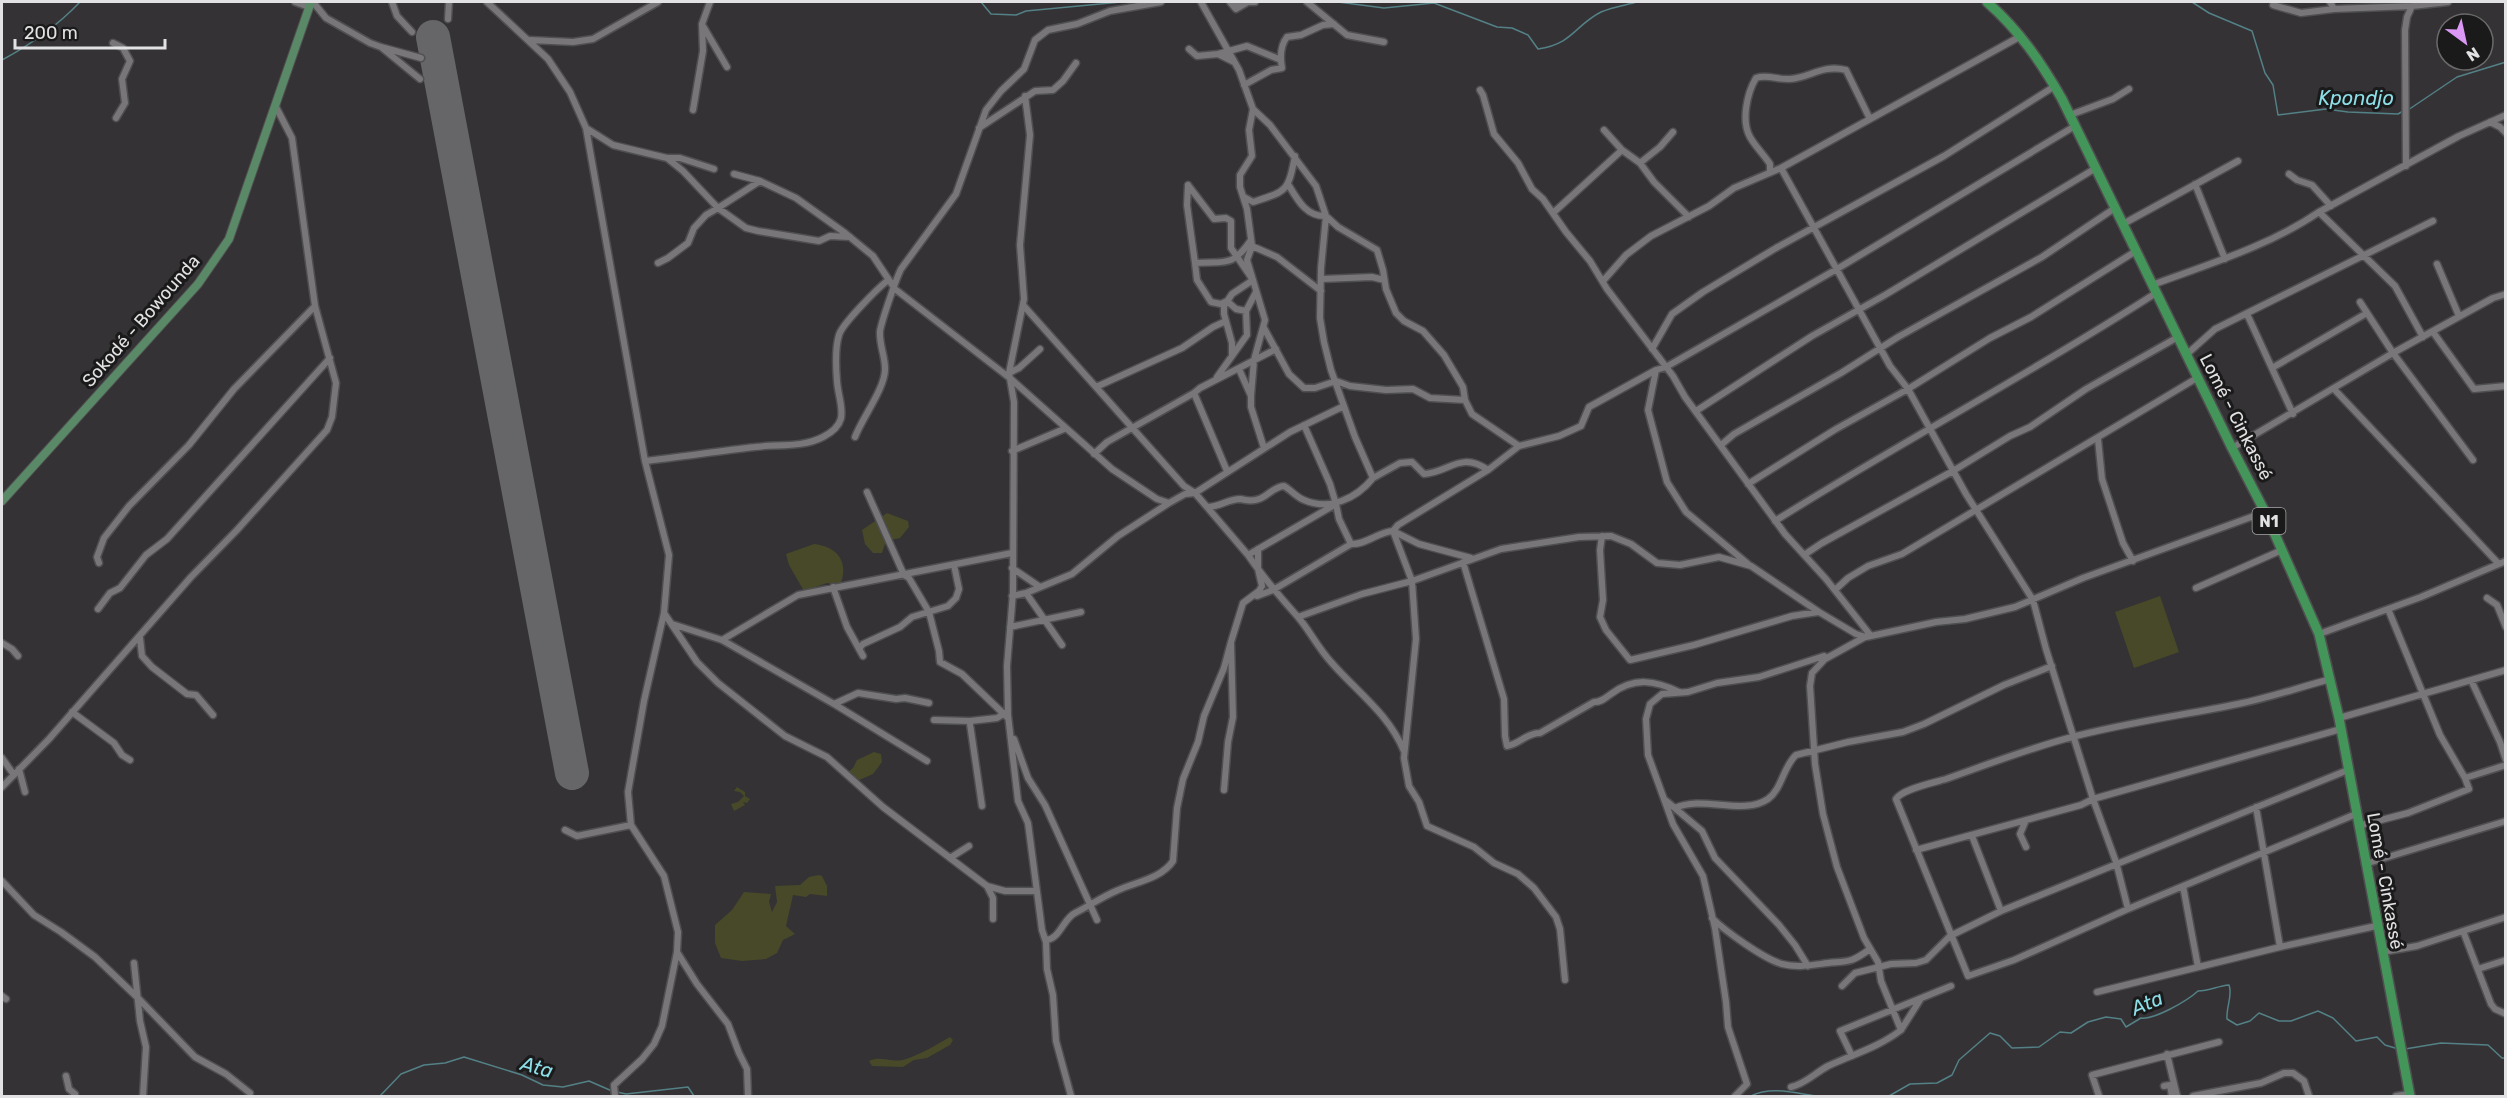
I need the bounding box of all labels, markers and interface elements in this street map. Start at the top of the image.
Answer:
scale bar [15,12,165,50]
north arrow [2435,12,2495,72]
text: 200 m [24,22,78,44]
text: N [2463,43,2483,65]
water label: Kpondjo [2318,86,2394,110]
street label: Sokodé - Bowounda [78,250,204,392]
street label: Lomé - Cinkassé [2195,350,2277,484]
road number: N1 [2252,508,2286,534]
street label: Lomé - Cinkassé [2362,811,2408,951]
water label: Ata [2127,986,2167,1021]
water label: Ata [517,1051,556,1083]

